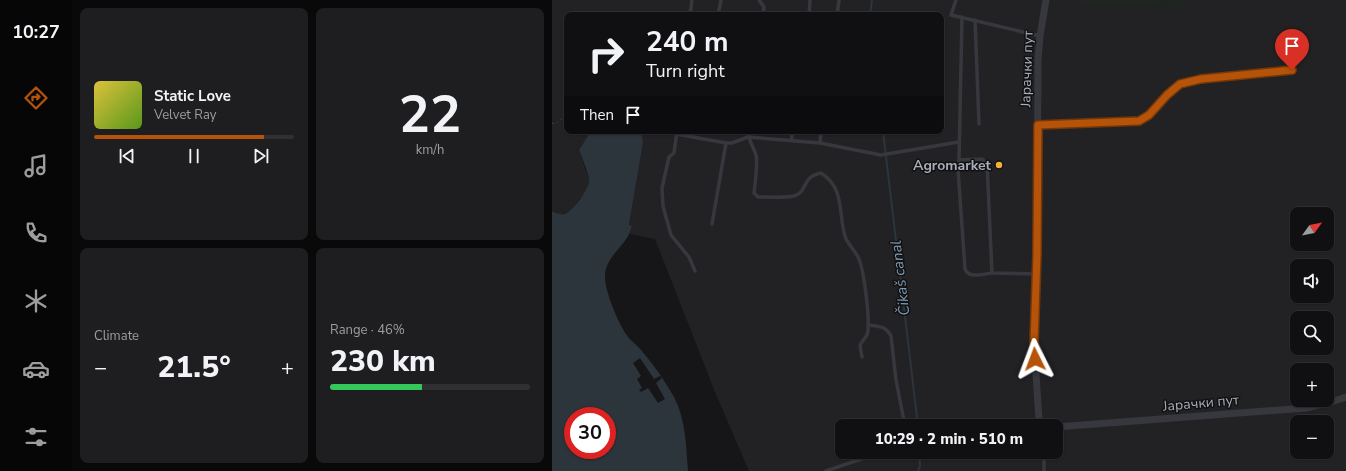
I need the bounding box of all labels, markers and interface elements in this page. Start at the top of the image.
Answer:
text: 10:27 [12,20,60,44]
text: 240 m [646,23,729,61]
icon: right [580,28,632,80]
pin [1275,29,1309,70]
street label: Јарачки пут [1016,30,1038,109]
icon: arrive [1281,35,1303,57]
text: Turn right [646,59,725,83]
text: 22 [399,79,461,150]
icon: directions [22,84,50,112]
text: Static Love [154,86,231,106]
icon: arrive [622,104,644,126]
text: Then [580,105,614,125]
text: Velvet Ray [154,106,216,124]
text: km/h [416,141,444,159]
icon: previous [116,145,138,167]
icon: pause [183,145,205,167]
icon: next [250,145,272,167]
icon: music [22,152,50,180]
place label: Agromarket [913,156,992,175]
marker: Agromarket [994,160,1004,170]
north arrow [1290,207,1334,251]
map controls [1290,207,1334,459]
icon: phone [22,219,50,247]
water label: Čikaš canal [884,239,915,317]
button: sound [1290,259,1334,303]
icon: climate [22,287,50,315]
button: search [1290,311,1334,355]
text: Range · 46% [330,321,405,339]
text: Climate [94,327,139,345]
position arrow [1014,338,1056,380]
text: 230 km [330,341,436,382]
text: 21.5° [157,347,231,388]
text: − [94,353,107,383]
text: + [281,353,294,383]
icon: car [22,355,50,383]
button: + [1290,363,1334,407]
street label: Јарачки пут [1161,390,1241,416]
speed limit sign: 30 [564,407,616,459]
button: − [1290,415,1334,459]
icon: filters [22,423,50,451]
text: 10:29 · 2 min · 510 m [875,429,1023,449]

